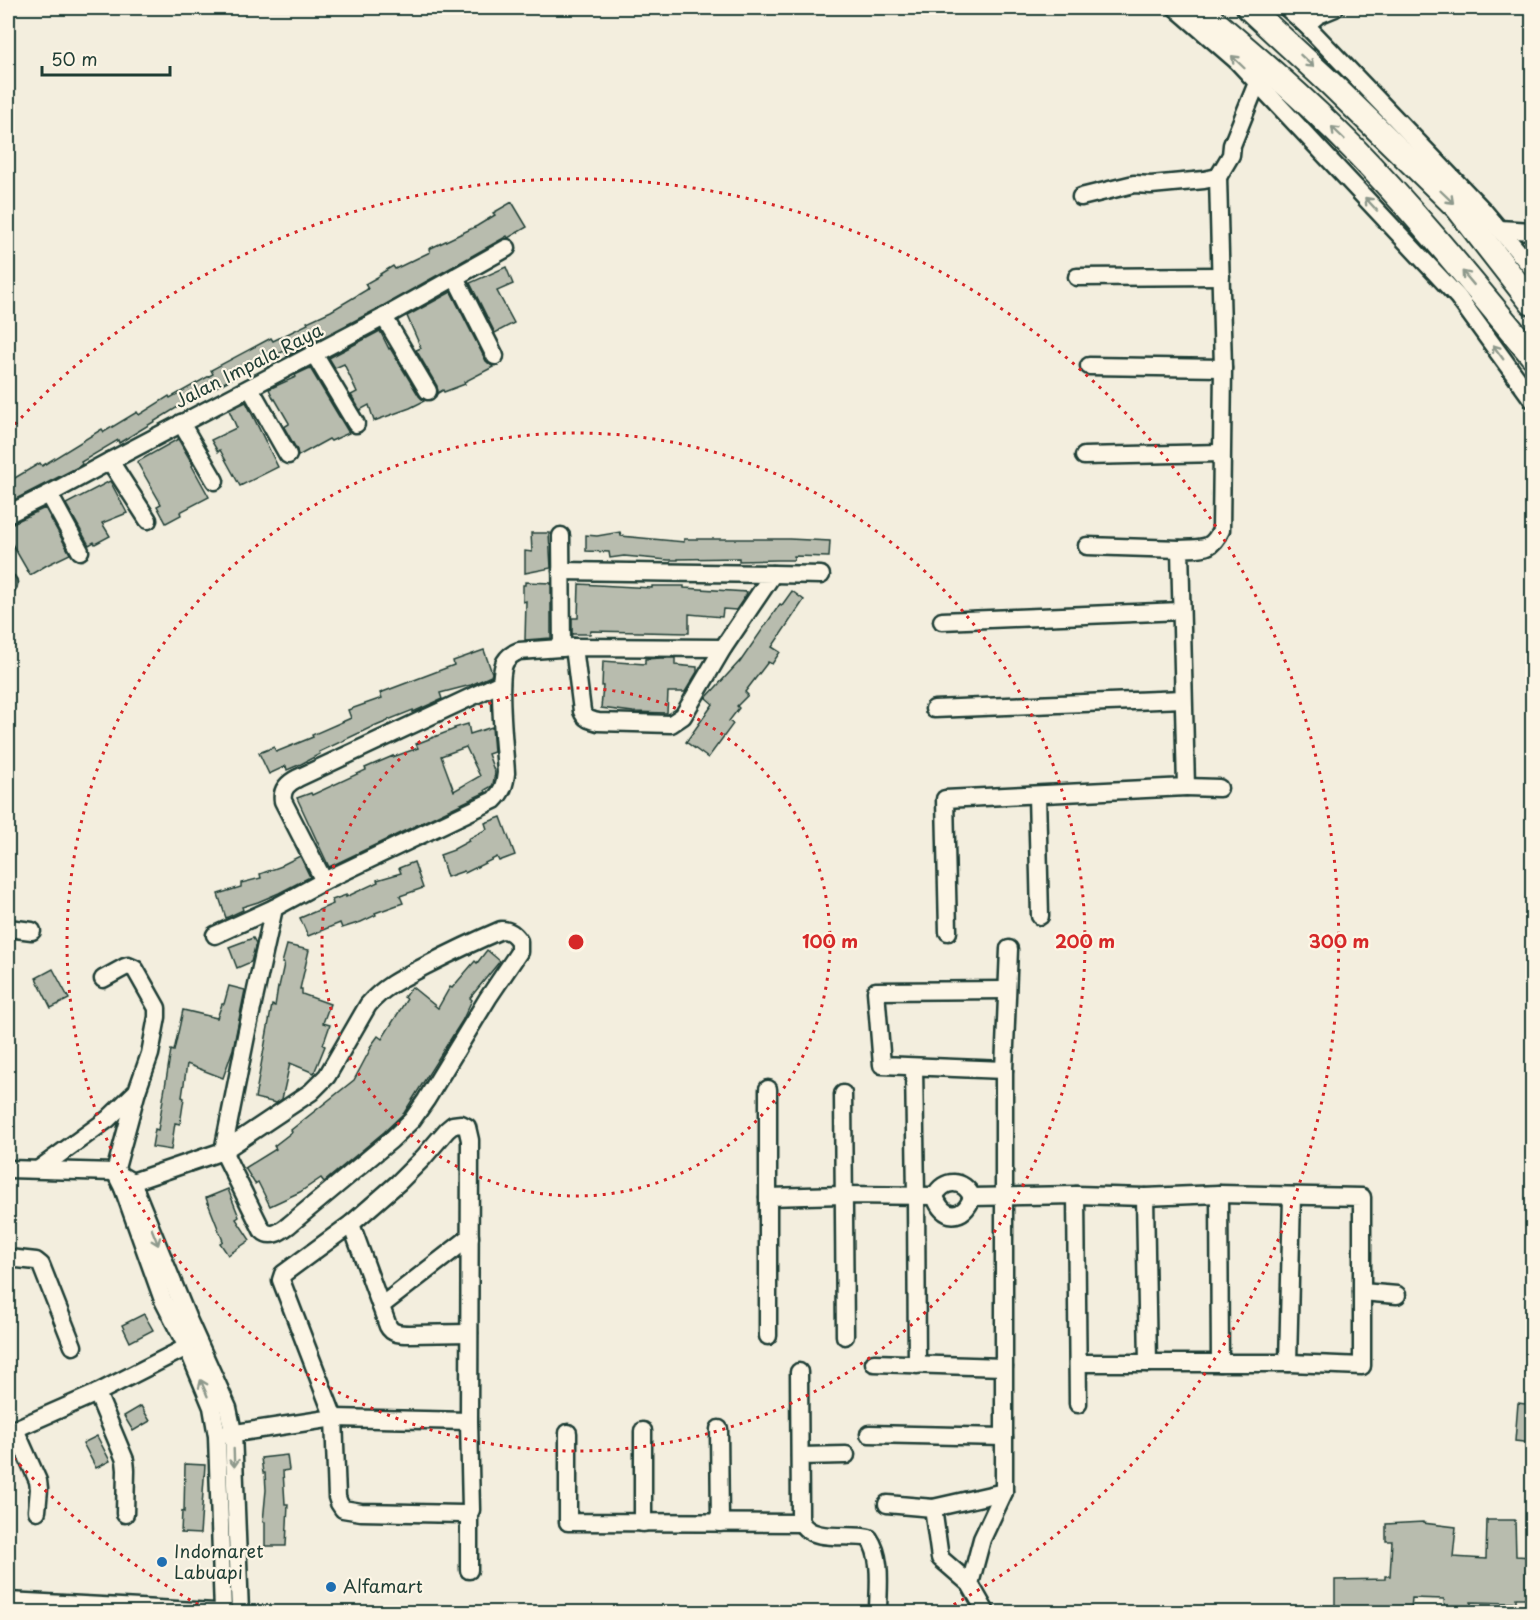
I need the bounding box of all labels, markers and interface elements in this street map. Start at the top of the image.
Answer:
scale bar [42,39,170,77]
text: 50 m [51,45,98,72]
one-way arrow [1299,54,1314,68]
one-way arrow [1230,55,1245,70]
one-way arrow [1330,126,1345,141]
one-way arrow [1440,190,1455,205]
one-way arrow [1365,197,1379,212]
one-way arrow [1462,270,1475,286]
street label: Jalan Impala Raya [169,315,328,414]
one-way arrow [1492,344,1504,360]
text: 100 m [802,927,858,954]
text: 200 m [1055,927,1115,954]
text: 300 m [1309,927,1369,954]
centre of rings [566,932,586,952]
one-way arrow [150,1227,161,1245]
one-way arrow [198,1379,209,1398]
one-way arrow [228,1448,240,1468]
place label: Indomaret Labuapi [174,1537,264,1585]
marker: Indomaret Labuapi [155,1555,169,1569]
place label: Alfamart [343,1572,423,1599]
marker: Alfamart [324,1580,338,1594]

